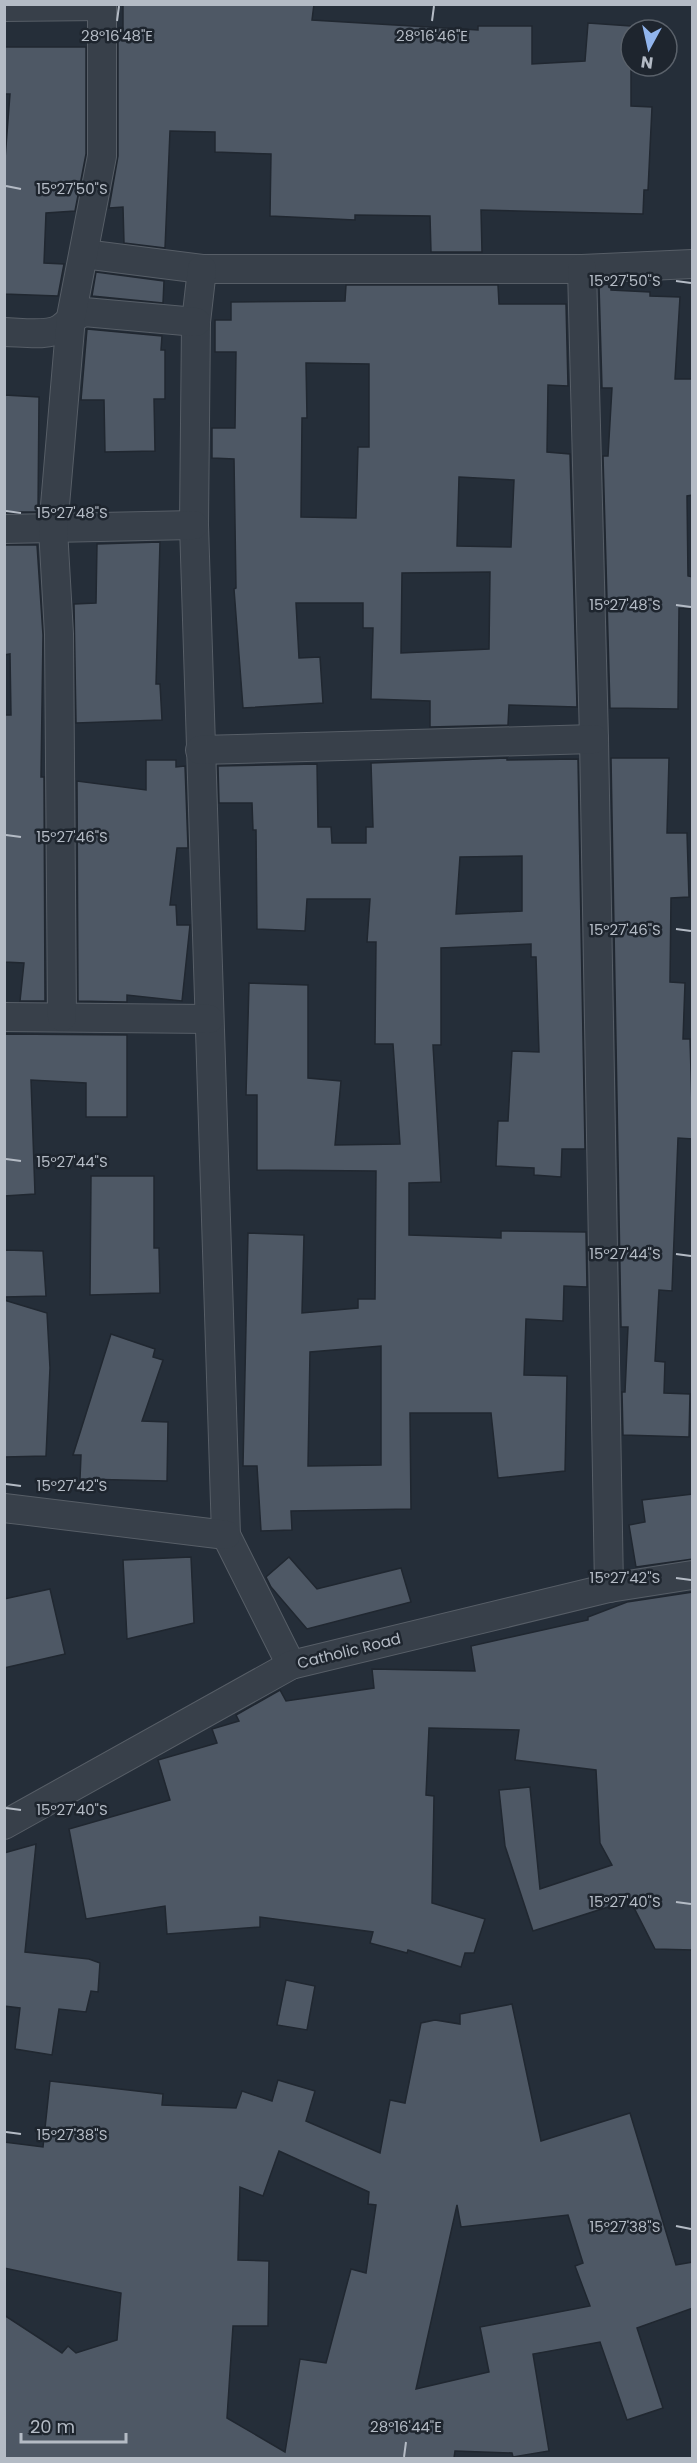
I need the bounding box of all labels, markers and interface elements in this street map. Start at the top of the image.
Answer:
north arrow [619,18,679,78]
text: 28°16'48"E [81,25,153,46]
text: 28°16'46"E [396,25,468,46]
text: N [639,50,655,75]
text: 15°27'50"S [36,178,108,199]
text: 15°27'50"S [589,270,661,291]
text: 15°27'48"S [36,502,108,523]
text: 15°27'48"S [589,594,661,615]
text: 15°27'46"S [36,826,108,847]
text: 15°27'46"S [589,919,661,940]
text: 15°27'44"S [36,1151,108,1172]
text: 15°27'44"S [589,1243,661,1264]
text: 15°27'42"S [37,1475,107,1496]
text: 15°27'42"S [590,1567,660,1588]
street label: Catholic Road [295,1628,403,1674]
text: 15°27'40"S [36,1799,108,1820]
text: 15°27'40"S [589,1891,661,1912]
text: 15°27'38"S [36,2124,108,2145]
text: 15°27'38"S [589,2216,661,2237]
scale bar [21,2406,126,2444]
text: 20 m [30,2414,75,2439]
text: 28°16'44"E [370,2416,442,2437]

